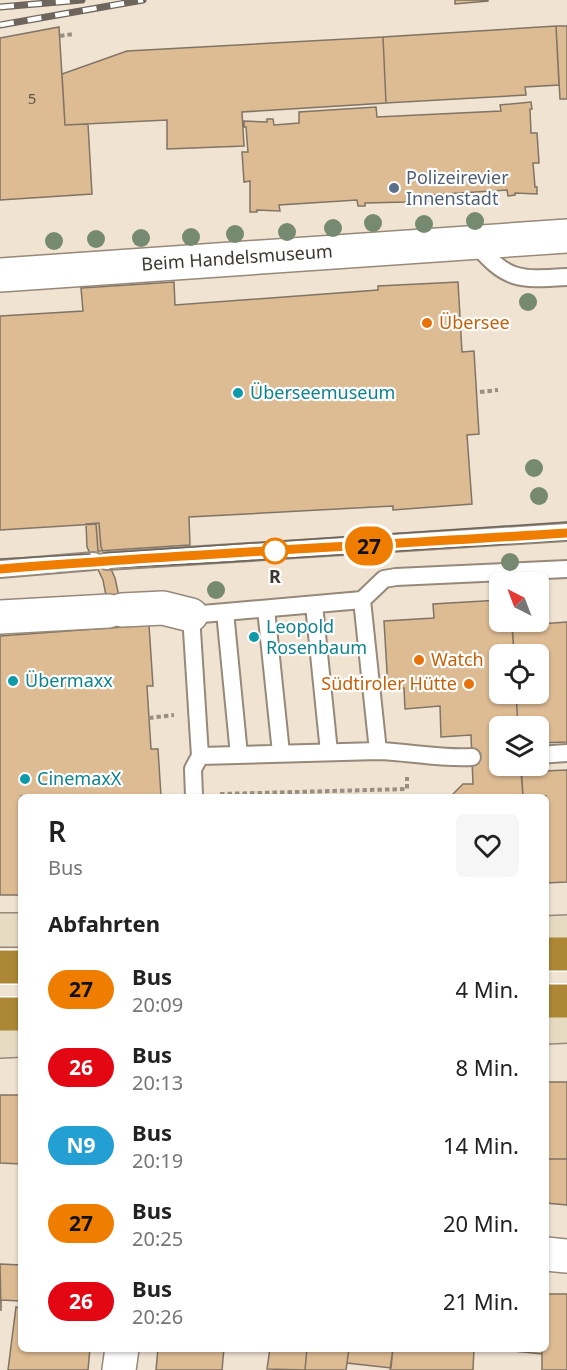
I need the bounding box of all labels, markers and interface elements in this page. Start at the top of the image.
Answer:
house number: 5 [28,88,36,108]
place label: Polizeirevier Innenstadt [406,165,509,210]
marker: Polizeirevier Innenstadt [387,181,401,195]
street label: Beim Handelsmuseum [140,238,333,276]
place label: Übersee [439,310,510,334]
marker: Übersee [420,316,434,330]
place label: Überseemuseum [250,380,395,404]
marker: Überseemuseum [231,386,245,400]
line badge: 27 [342,526,396,566]
text: 27 [357,532,381,560]
marker: R [262,538,288,564]
place label: R [269,564,281,588]
north arrow [489,572,549,632]
map controls [489,572,549,776]
place label: Leopold Rosenbaum [266,614,367,659]
marker: Leopold Rosenbaum [247,630,261,644]
button: locate [489,644,549,704]
place label: Watch [431,647,484,671]
marker: Watch [412,653,426,667]
place label: Übermaxx [25,668,113,692]
place label: Südtiroler Hütte [321,671,457,695]
marker: Übermaxx [6,674,20,688]
marker: Südtiroler Hütte [462,677,476,691]
button: layers [489,716,549,776]
place label: CinemaxX [37,766,122,790]
marker: CinemaxX [18,772,32,786]
text: R [48,812,66,850]
button: heart [456,814,519,877]
text: Bus [48,854,83,881]
text: Abfahrten [48,908,160,938]
text: Bus [132,961,172,991]
text: 4 Min. [456,974,519,1004]
text: 27 [69,975,93,1003]
text: 20:09 [132,991,183,1018]
text: Bus [132,1039,172,1069]
text: 8 Min. [456,1052,519,1082]
text: 26 [69,1053,93,1081]
text: 20:13 [132,1069,183,1096]
text: Bus [132,1117,172,1147]
text: 14 Min. [443,1130,519,1160]
text: N9 [66,1131,96,1159]
text: 20:19 [132,1147,183,1174]
text: Bus [132,1195,172,1225]
text: 20 Min. [443,1208,519,1238]
text: 27 [69,1209,93,1237]
text: 20:25 [132,1225,183,1252]
text: Bus [132,1273,172,1303]
text: 21 Min. [443,1286,519,1316]
text: 26 [69,1287,93,1315]
text: 20:26 [132,1303,183,1330]

